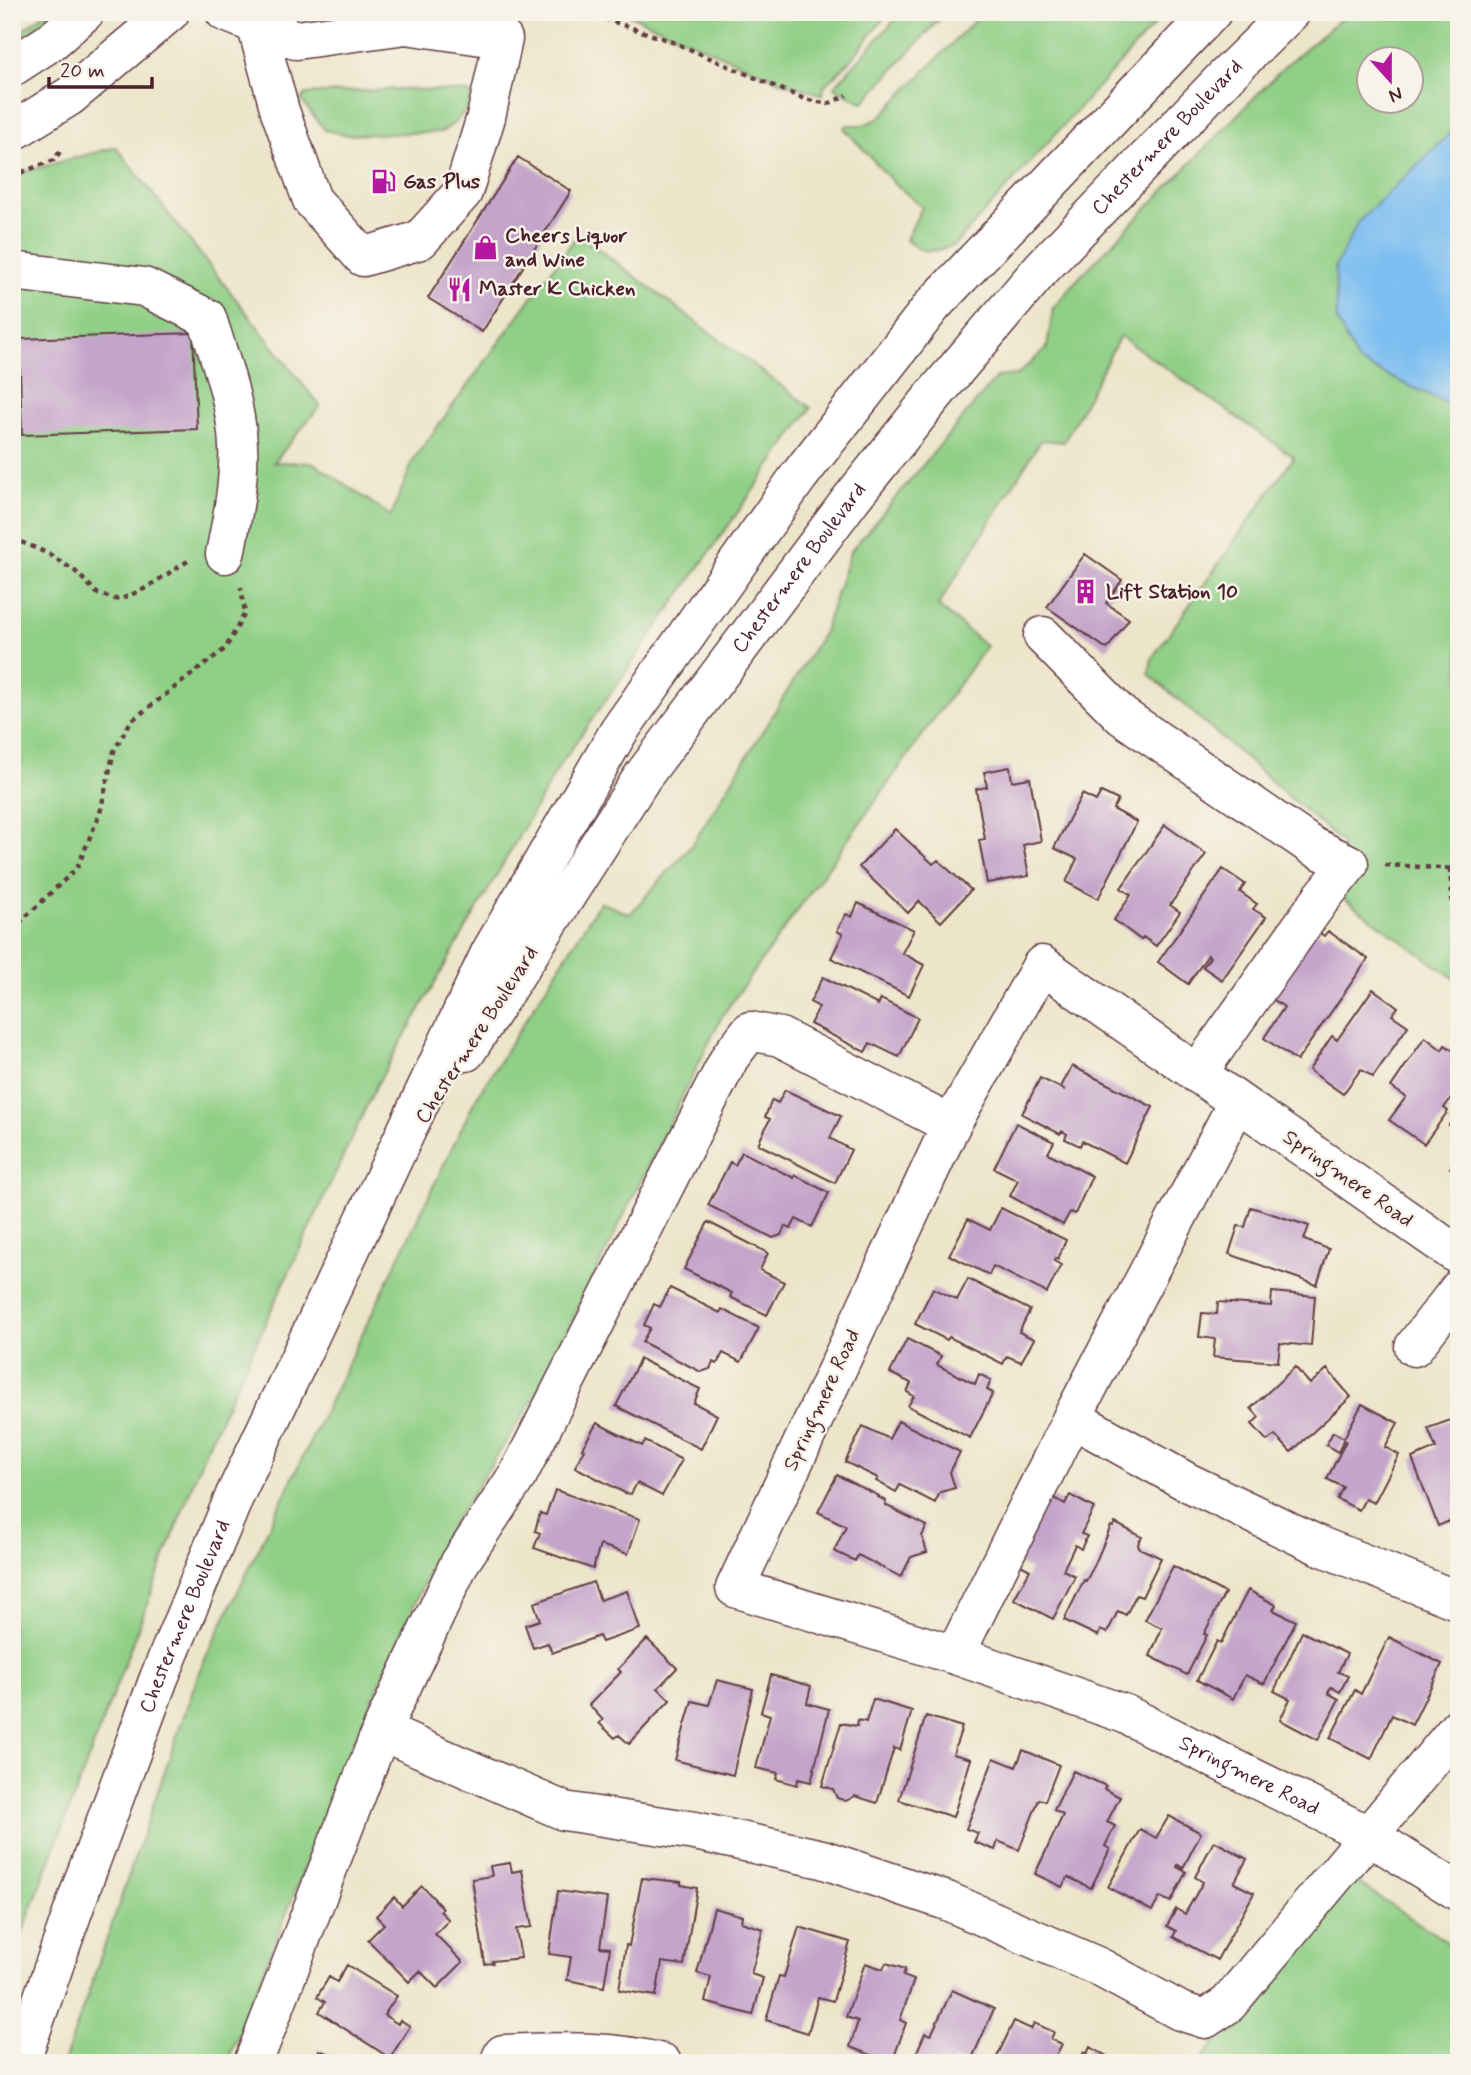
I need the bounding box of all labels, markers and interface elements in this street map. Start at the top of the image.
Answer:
scale bar [49,46,152,90]
north arrow [1356,46,1426,116]
street label: Chestermere Boulevard [1085,53,1249,222]
text: 20 m [60,57,105,85]
text: N [1385,81,1406,108]
fuel station icon: Gas Plus [369,168,397,196]
place label: Gas Plus [403,168,481,196]
place label: Cheers Liquor and Wine [505,222,627,274]
shop icon: Cheers Liquor and Wine [471,234,499,262]
restaurant icon: Master K Chicken [445,275,473,303]
place label: Master K Chicken [479,275,636,303]
street label: Chestermere Boulevard [726,477,873,659]
building icon: Lift Station 10 [1072,578,1100,606]
place label: Lift Station 10 [1106,578,1238,606]
street label: Chestermere Boulevard [409,941,545,1129]
street label: Springmere Road [1276,1124,1419,1236]
street label: Springmere Road [777,1325,869,1476]
street label: Chestermere Boulevard [133,1516,237,1717]
street label: Springmere Road [1174,1729,1324,1822]

